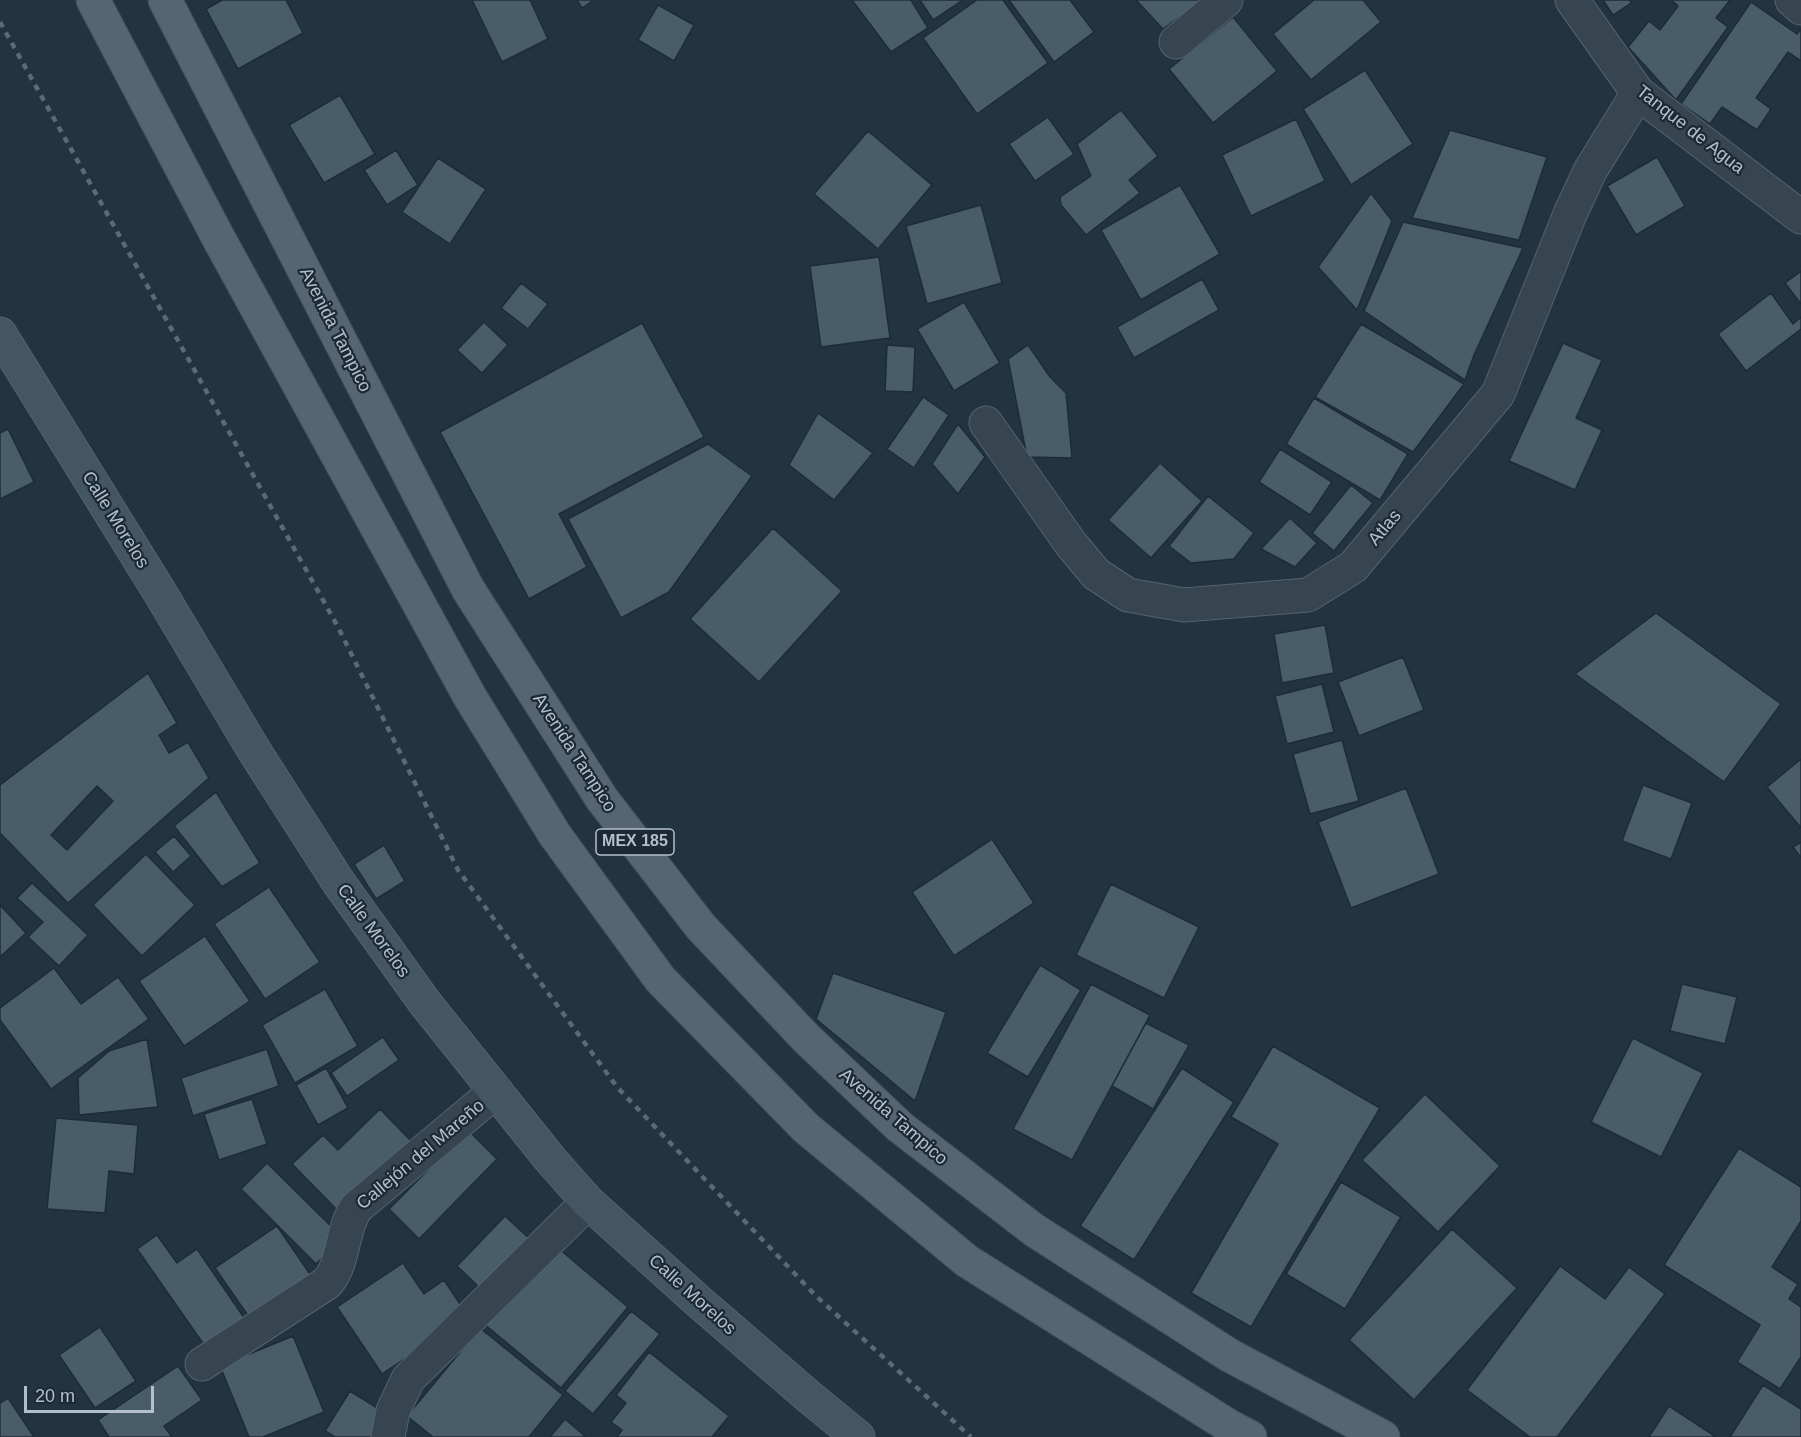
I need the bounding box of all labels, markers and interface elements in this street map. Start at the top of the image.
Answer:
street label: Tanque de Agua [1632,81,1748,179]
street label: Avenida Tampico [294,264,376,396]
street label: Calle Morelos [77,468,153,572]
street label: Atlas [1364,506,1406,550]
street label: Avenida Tampico [528,690,620,816]
road number: MEX 185 [596,829,674,855]
street label: Calle Morelos [332,880,414,982]
street label: Avenida Tampico [834,1064,952,1170]
street label: Callejón del Mareño [353,1095,489,1215]
street label: Calle Morelos [644,1250,740,1340]
scale bar [27,1374,158,1412]
text: 20 m [35,1386,75,1406]

